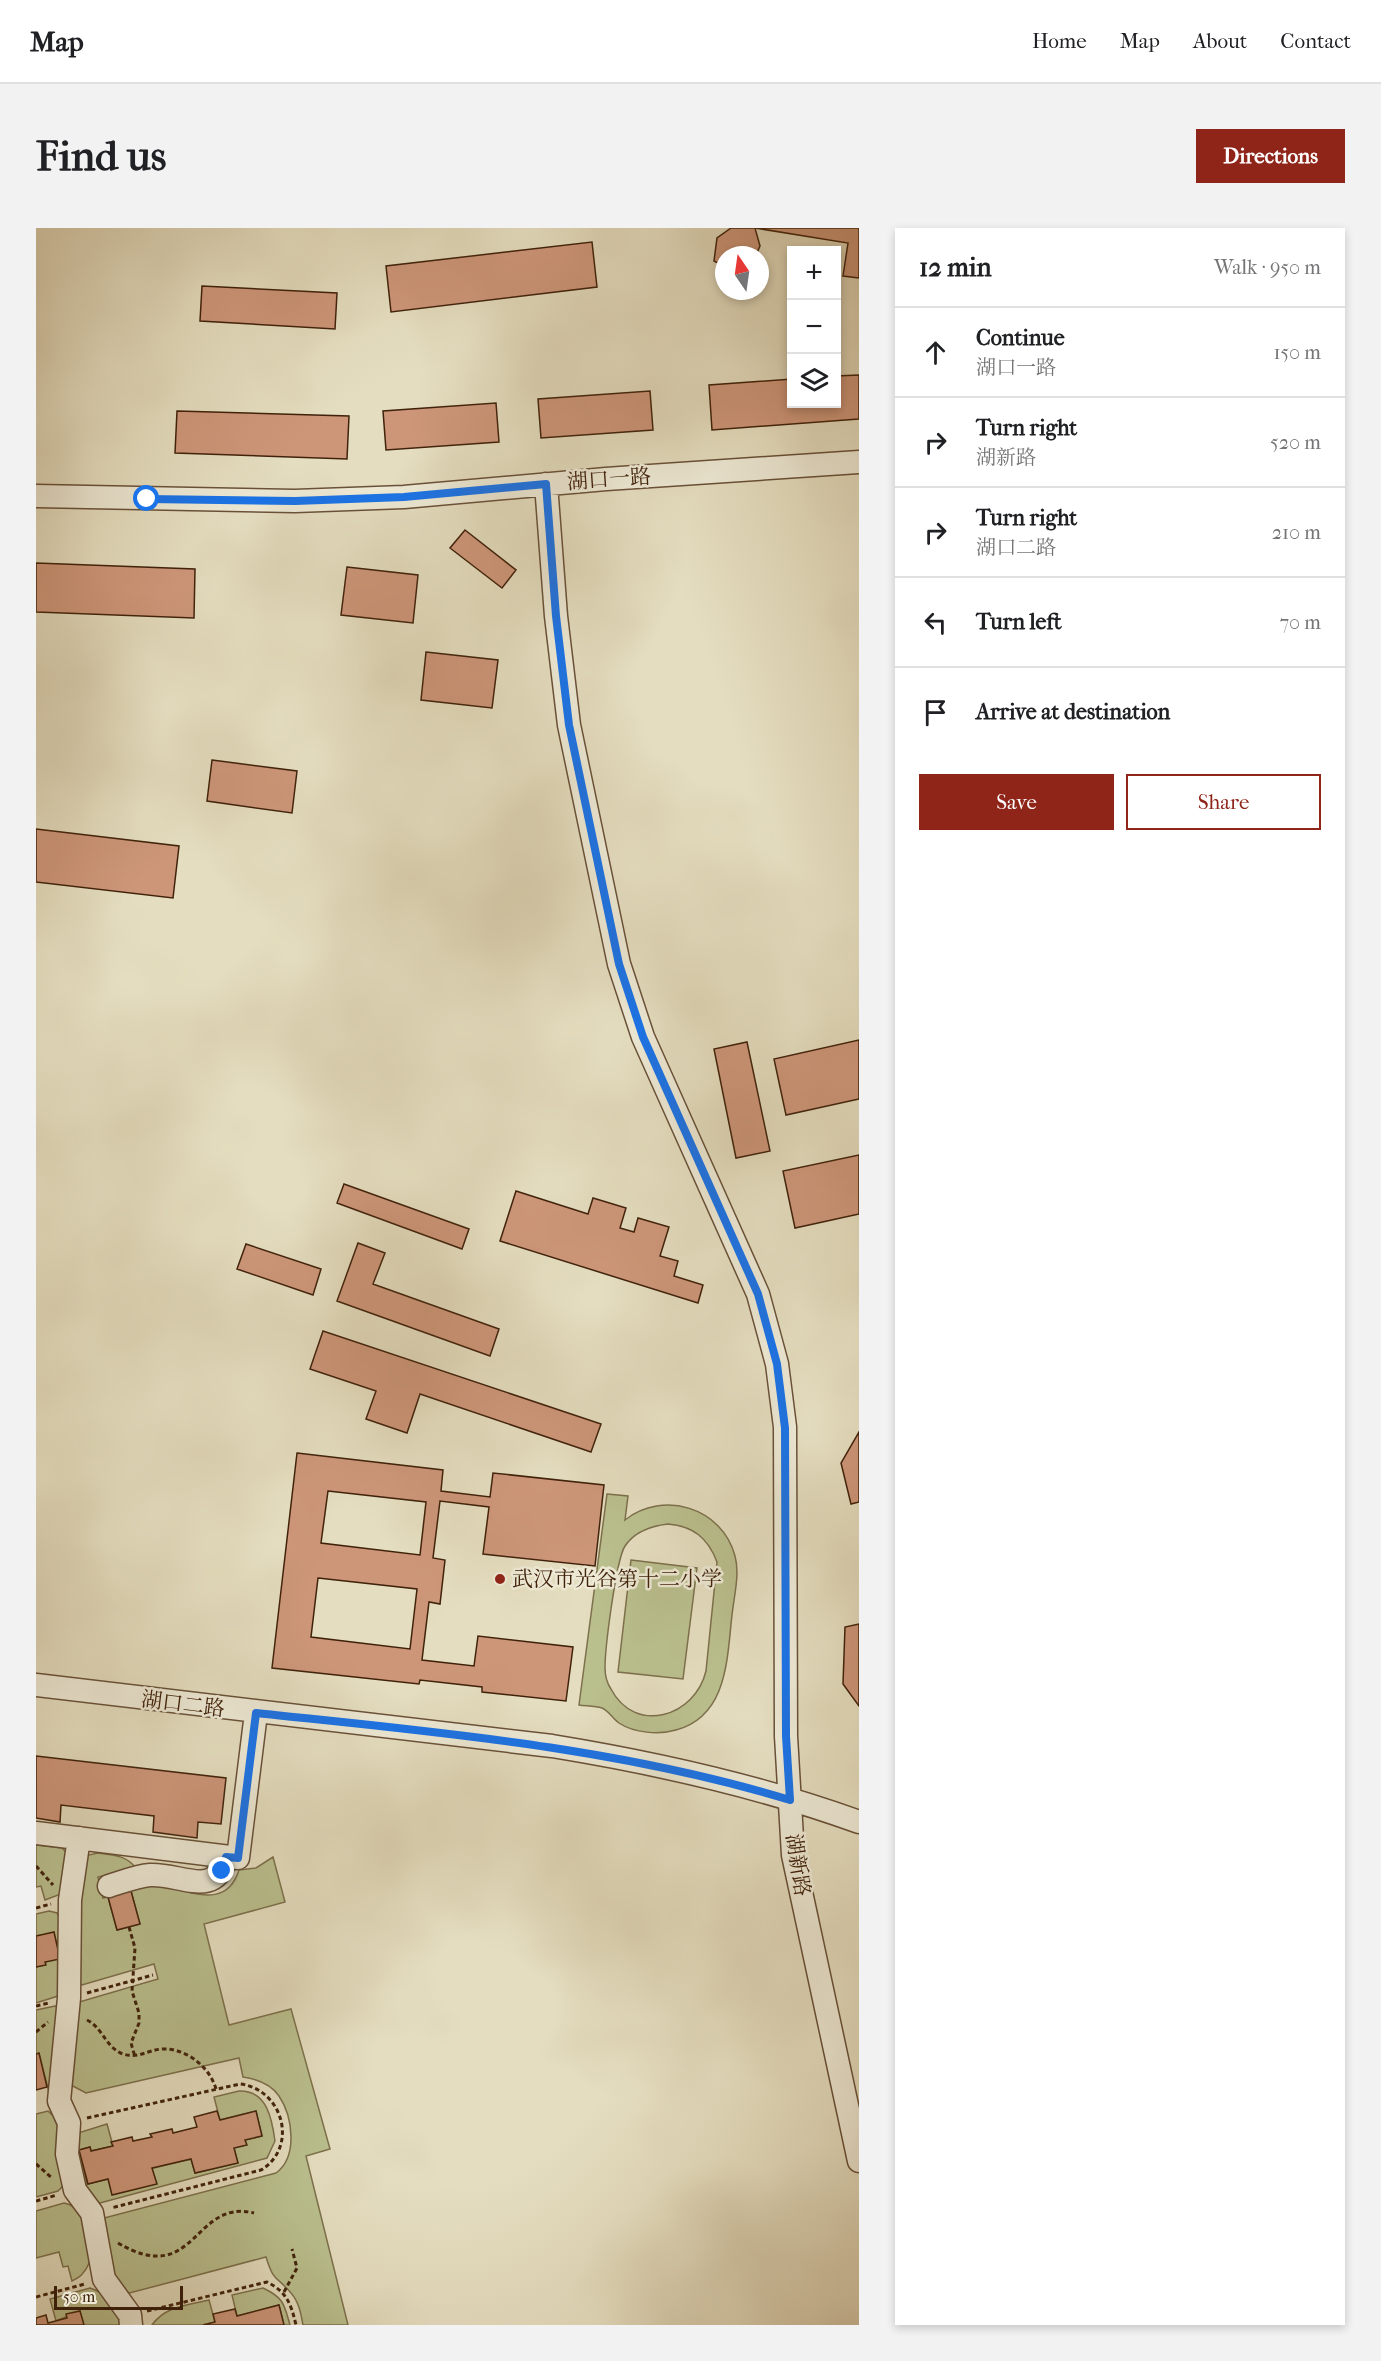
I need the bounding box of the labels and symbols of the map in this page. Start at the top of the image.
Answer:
north arrow [715,246,769,300]
street label: 湖口一路 [566,464,652,494]
route start [133,485,159,511]
place label: 武汉市光谷第十二小学 [512,1567,722,1591]
marker: 武汉市光谷第十二小学 [493,1572,507,1586]
street label: 湖口二路 [140,1687,226,1721]
street label: 湖新路 [781,1832,815,1898]
route end [208,1857,234,1883]
scale bar [54,2283,183,2310]

